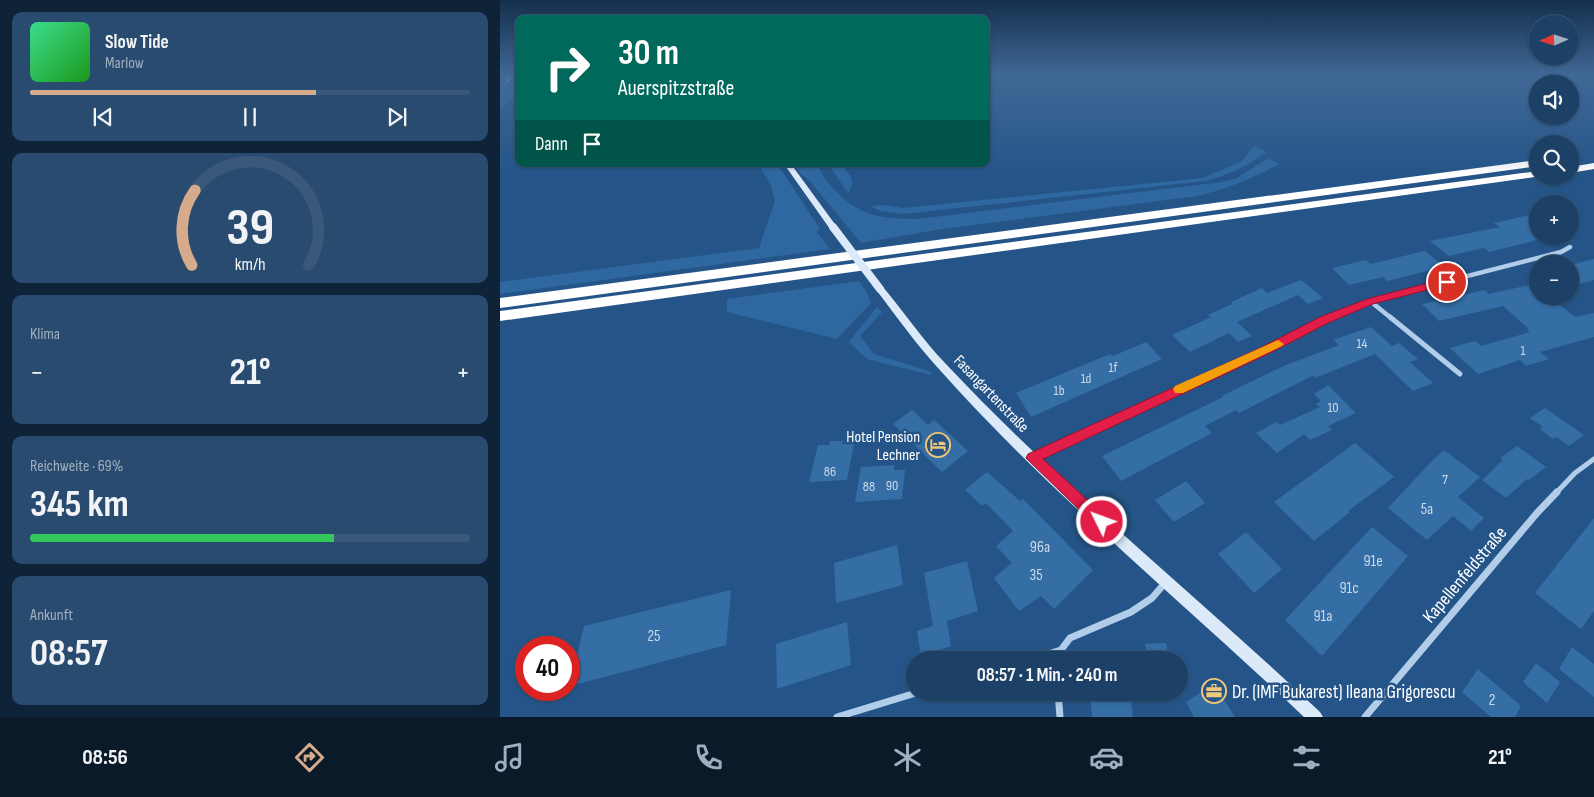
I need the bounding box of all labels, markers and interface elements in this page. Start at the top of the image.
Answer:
north arrow [1529,15,1579,65]
map controls [1529,15,1579,305]
text: Slow Tide [105,31,169,54]
text: 30 m [618,32,679,75]
icon: right [535,35,600,100]
text: Marlow [105,54,144,73]
text: Auerspitzstraße [618,75,734,102]
button: sound [1529,75,1579,125]
icon: previous [89,103,117,131]
icon: pause [236,103,264,131]
icon: next [383,103,411,131]
icon: arrive [578,130,606,158]
text: Dann [535,133,568,156]
button: search [1529,135,1579,185]
button: + [1529,195,1579,245]
text: 39 [226,197,274,260]
text: km/h [235,254,265,275]
button: − [1529,255,1579,305]
pin [1426,261,1468,303]
icon: arrive [1433,268,1461,296]
text: Klima [30,325,60,344]
house number: 14 [1357,335,1368,352]
house number: 1 [1521,342,1526,359]
text: 21° [229,350,271,395]
street label: Fasangartenstraße [949,351,1033,437]
text: − [30,356,44,389]
text: + [456,356,470,389]
house number: 1f [1109,359,1118,376]
house number: 1d [1081,370,1092,387]
house number: 1b [1054,382,1065,399]
house number: 10 [1327,399,1339,416]
place label: Hotel Pension Lechner [846,428,920,465]
hotel icon: Hotel Pension Lechner [925,432,951,458]
text: Reichweite · 69% [30,457,123,476]
house number: 86 [824,463,836,480]
house number: 7 [1442,471,1448,488]
house number: 90 [886,477,898,494]
house number: 88 [863,478,875,495]
text: 345 km [30,482,129,527]
position arrow [1075,495,1127,547]
house number: 5a [1421,500,1433,519]
street label: Kapellenfeldstraße [1418,522,1512,628]
house number: 96a [1030,538,1050,557]
house number: 91e [1363,552,1383,571]
house number: 35 [1029,566,1043,585]
house number: 91c [1339,579,1359,598]
text: Ankunft [30,606,73,625]
house number: 91a [1314,607,1332,626]
house number: 25 [647,627,661,646]
text: 08:57 [30,631,108,676]
speed limit sign: 40 [515,636,580,701]
text: 08:57 · 1 Min. · 240 m [977,664,1117,687]
office icon: Dr. (IMF Bukarest) Ileana Grigorescu [1201,678,1227,704]
place label: Dr. (IMF Bukarest) Ileana Grigorescu [1232,681,1455,704]
house number: 2 [1489,691,1495,710]
icon: directions [292,740,327,775]
icon: music [492,740,527,775]
icon: phone [691,740,726,775]
icon: climate [890,740,925,775]
icon: car [1089,740,1124,775]
icon: filters [1289,740,1324,775]
text: 08:56 [82,744,128,771]
text: 21° [1488,744,1512,771]

